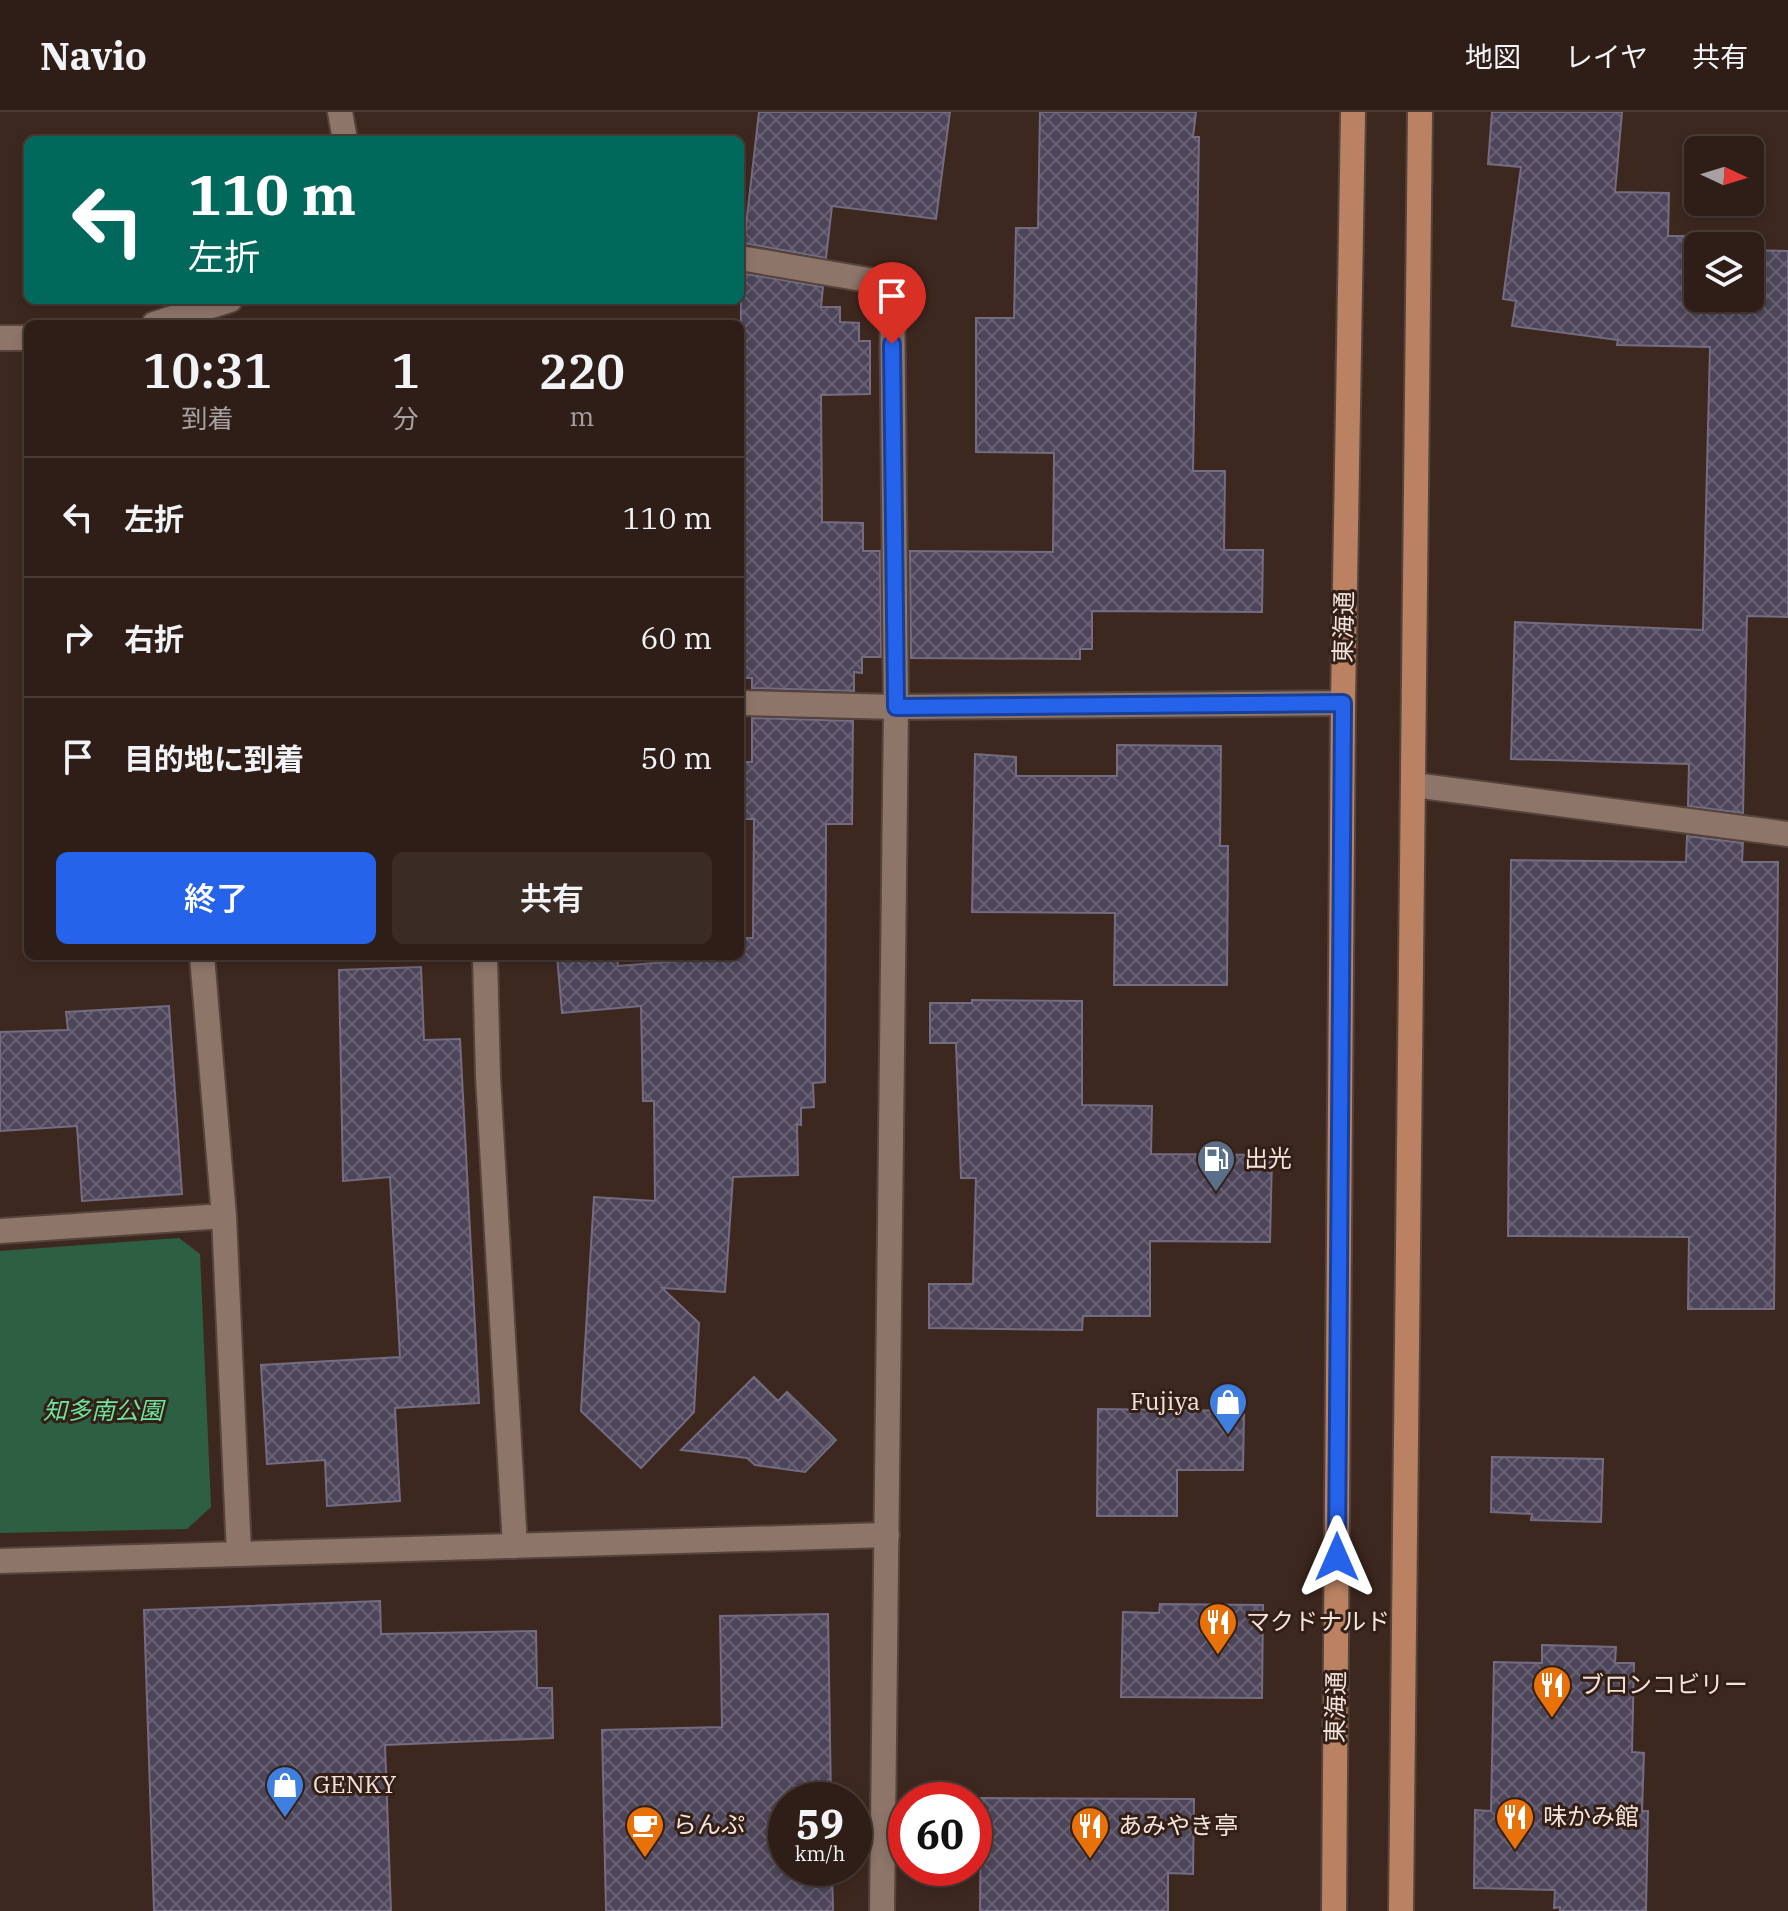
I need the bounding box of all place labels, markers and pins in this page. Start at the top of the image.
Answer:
pin [858,262,926,344]
fuel station icon: 出光 [1195,1138,1237,1193]
place label: 出光 [1244,1142,1292,1174]
shop icon: Fujiya [1207,1381,1249,1436]
place label: Fujiya [1130,1385,1200,1417]
restaurant icon: マクドナルド [1197,1601,1239,1656]
place label: マクドナルド [1246,1605,1390,1637]
restaurant icon: ブロンコビリー [1531,1664,1573,1719]
place label: ブロンコビリー [1580,1668,1748,1700]
shop icon: GENKY [264,1764,306,1819]
place label: GENKY [313,1768,397,1800]
restaurant icon: 味かみ館 [1494,1796,1536,1851]
place label: 味かみ館 [1543,1800,1639,1832]
cafe icon: らんぷ [624,1804,666,1859]
restaurant icon: あみやき亭 [1069,1805,1111,1860]
place label: らんぷ [673,1808,745,1840]
place label: あみやき亭 [1118,1809,1238,1841]

